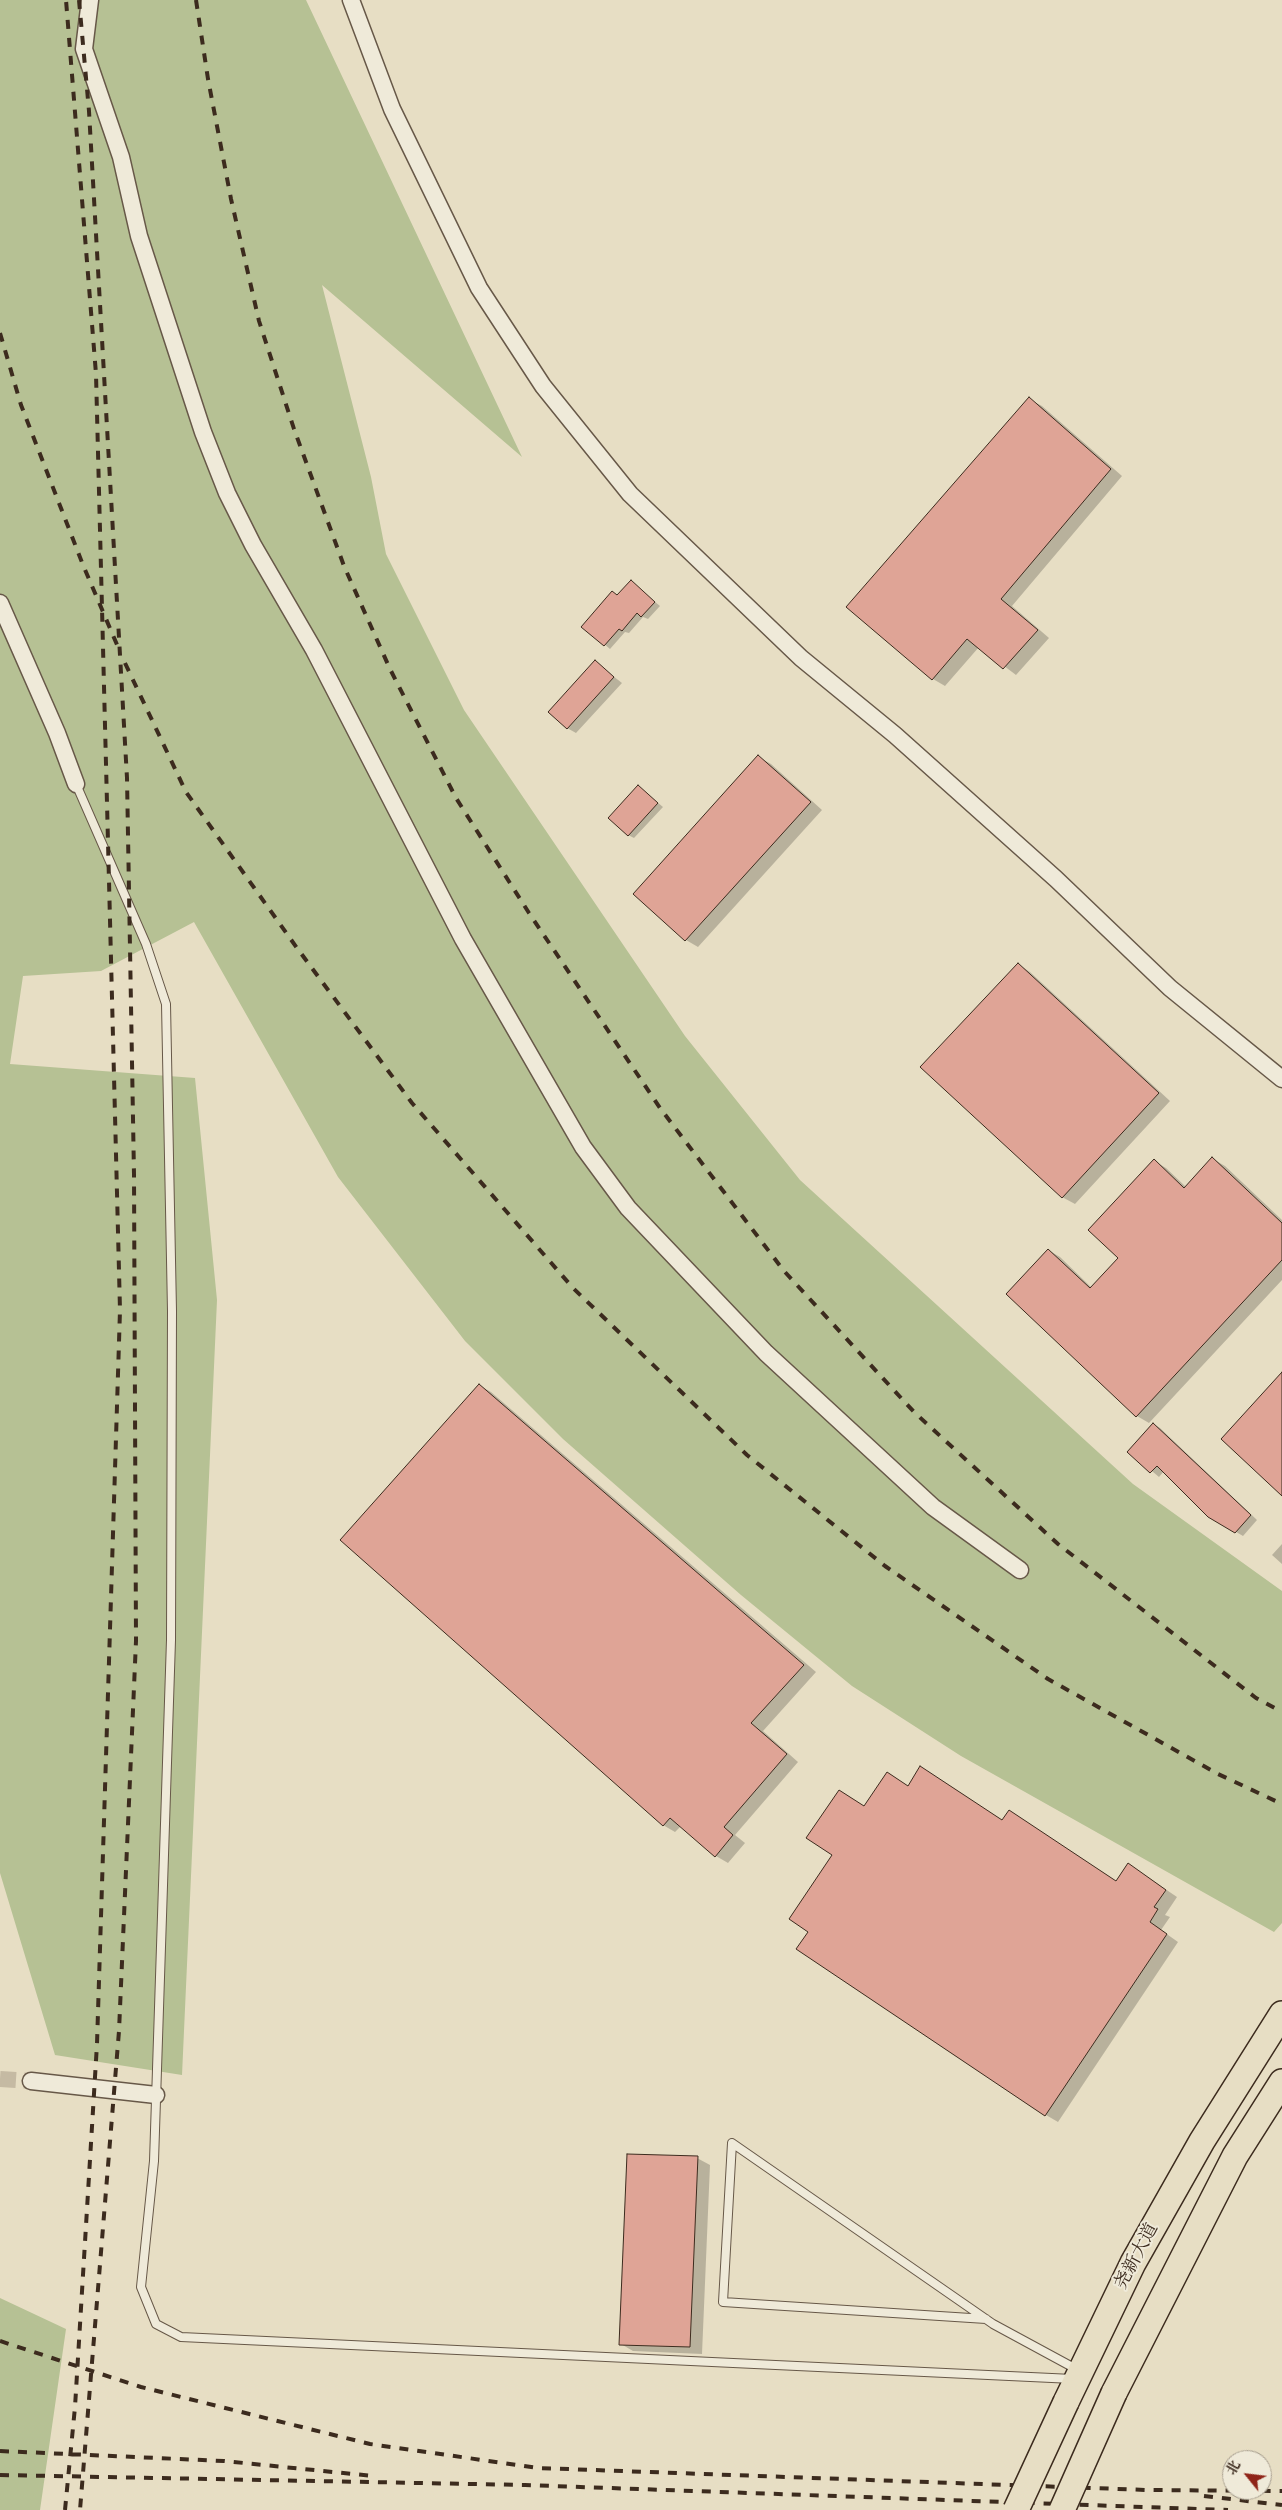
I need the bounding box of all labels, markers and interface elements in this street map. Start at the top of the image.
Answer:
street label: 尧新大道 [1112,2220,1164,2294]
north arrow [1222,2450,1272,2500]
text: 北 [1223,2457,1246,2479]

